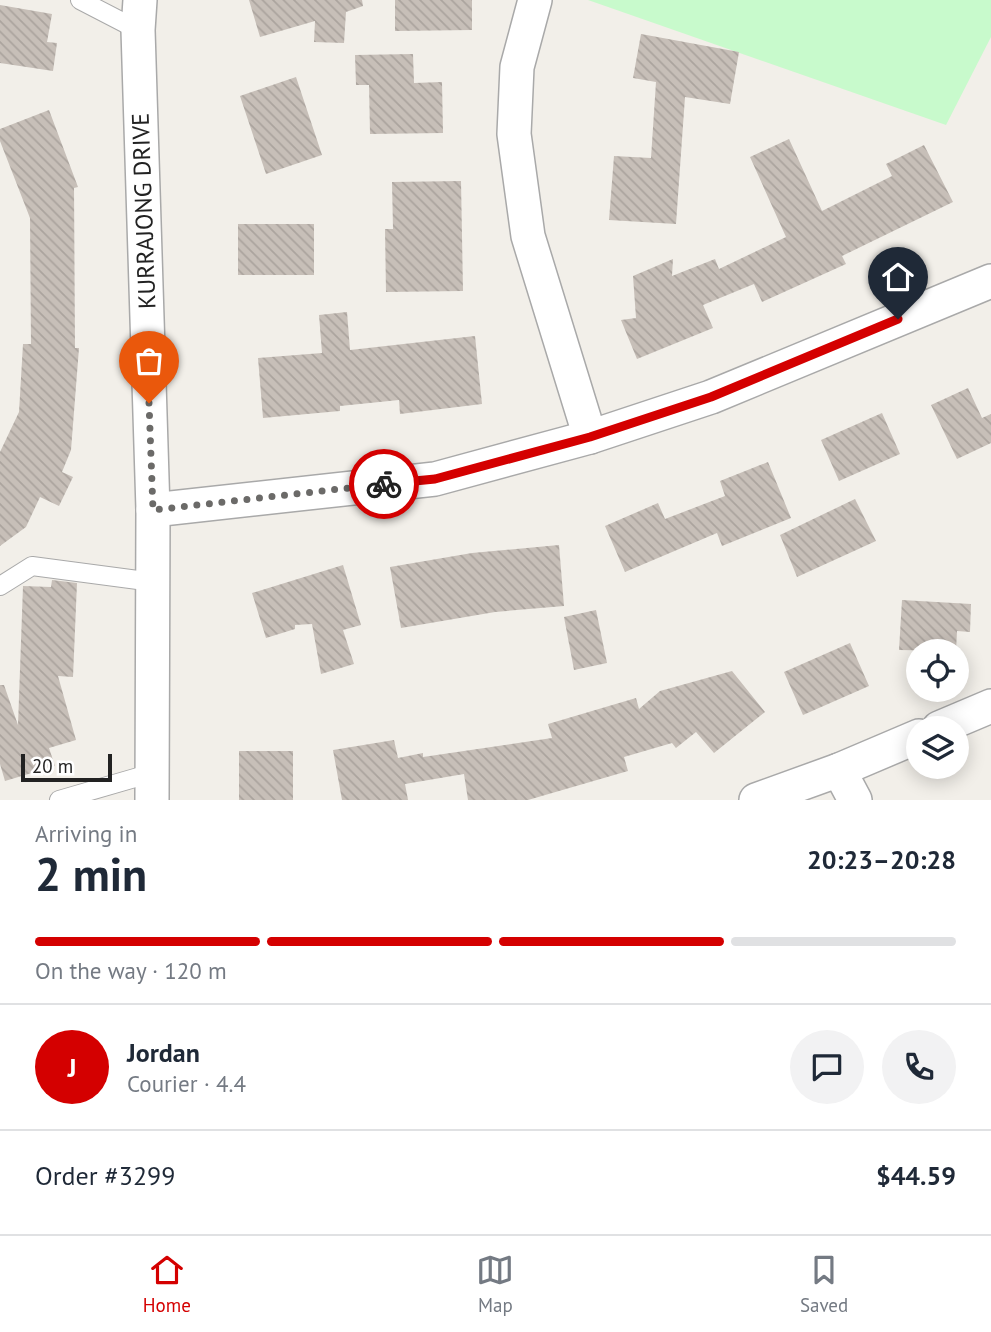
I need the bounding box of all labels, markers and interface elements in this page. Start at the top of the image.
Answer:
street label: KURRAJONG DRIVE [125,112,162,310]
pin [868,247,928,319]
icon: home [879,258,917,296]
pin [119,331,179,403]
icon: bag [130,342,168,380]
courier [349,449,419,519]
icon: bike [365,465,403,503]
map controls [906,639,969,779]
button: locate [906,639,969,702]
button: layers [906,716,969,779]
scale bar [21,751,112,783]
text: 20 m [32,754,73,778]
text: Arriving in [35,819,137,848]
text: 20:23–20:28 [807,843,956,876]
text: 2 min [35,844,147,904]
text: On the way · 120 m [35,956,227,985]
button: chat [790,1030,864,1104]
button: phone [882,1030,956,1104]
text: Jordan [127,1036,200,1069]
text: J [68,1051,76,1084]
text: Courier · 4.4 [127,1069,246,1098]
text: Order #3299 [35,1159,175,1192]
text: $44.59 [876,1159,956,1192]
tab: Home [143,1251,191,1317]
tab: Map [476,1251,514,1317]
tab: Saved [800,1251,848,1317]

